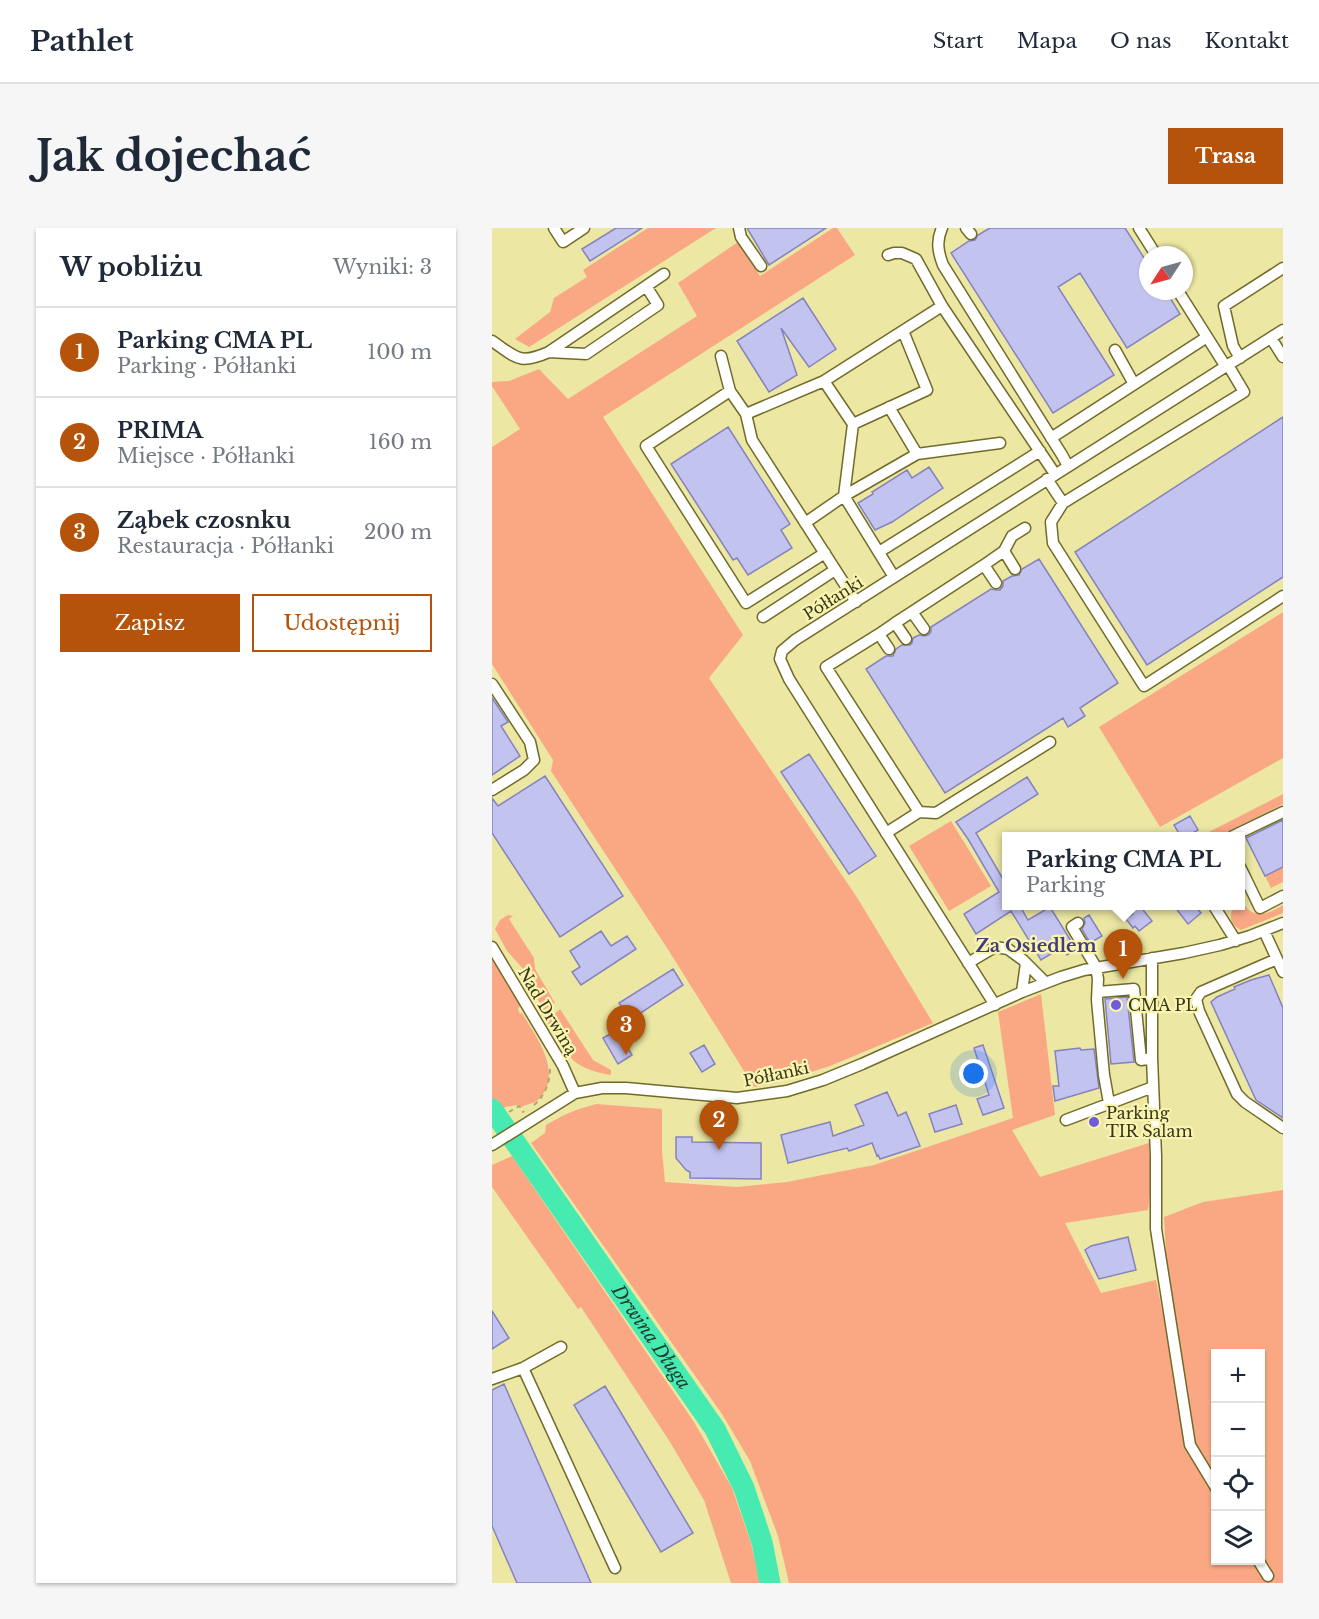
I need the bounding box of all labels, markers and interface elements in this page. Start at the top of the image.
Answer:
text: Pathlet [30,24,134,59]
text: Start [933,28,984,54]
text: Mapa [1017,28,1077,54]
text: O nas [1110,28,1172,54]
text: Kontakt [1205,28,1289,54]
button: Trasa [1168,128,1283,184]
text: Jak dojechać [36,130,311,182]
north arrow [1139,246,1193,300]
text: W pobliżu [60,251,202,283]
text: Wyniki: 3 [333,255,432,279]
text: Parking CMA PL [117,327,312,354]
text: 1 [75,340,84,364]
text: 100 m [367,340,432,364]
text: Parking · Półłanki [117,354,296,378]
text: PRIMA [117,417,203,444]
text: 2 [73,430,86,454]
text: 160 m [369,430,432,454]
text: Miejsce · Półłanki [117,444,295,468]
text: Ząbek czosnku [117,507,291,534]
text: 3 [73,520,86,544]
text: 200 m [364,520,432,544]
text: Restauracja · Półłanki [117,534,334,558]
street label: Półłanki [799,572,867,624]
button: Zapisz [60,594,240,652]
button: Udostępnij [252,594,432,652]
popup [1002,832,1245,910]
text: Parking CMA PL [1026,846,1221,873]
text: Parking [1026,873,1105,897]
pin: 1 [1104,930,1142,979]
district label: Za Osiedlem [975,935,1097,957]
street label: Nad Drwiną [514,963,583,1059]
place label: CMA PL [1128,995,1198,1015]
marker: CMA PL [1109,998,1123,1012]
pin: 3 [606,1006,646,1055]
street label: Półłanki [741,1057,811,1091]
your location [959,1059,988,1088]
pin: 2 [700,1100,738,1150]
place label: Parking TIR Salam [1106,1103,1193,1141]
marker: Parking TIR Salam [1087,1115,1101,1129]
water label: Drwina Długa [606,1280,695,1394]
map controls [1211,1349,1265,1565]
button: + [1211,1349,1265,1403]
button: − [1211,1403,1265,1457]
button: locate [1211,1457,1265,1511]
button: layers [1211,1511,1265,1565]

